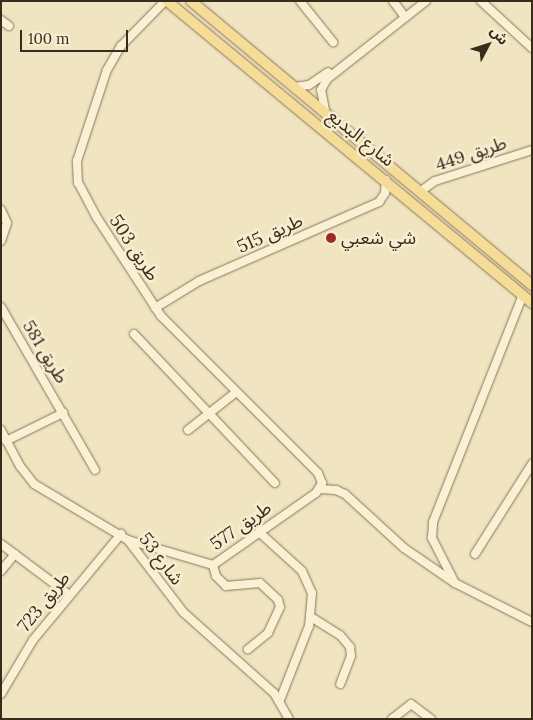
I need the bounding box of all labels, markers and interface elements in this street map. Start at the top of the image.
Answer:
scale bar [22,20,130,52]
north arrow [463,20,513,70]
text: ش [486,22,513,48]
text: 100 m [28,29,69,48]
street label: شارع البديع [323,105,399,171]
street label: طريق 449 [433,132,509,176]
street label: طريق 515 [234,210,306,258]
street label: طريق 503 [105,211,163,285]
place label: شي شعبي [341,227,416,249]
marker: شي شعبي [325,232,337,244]
street label: طريق 581 [18,316,72,388]
street label: طريق 577 [206,497,276,555]
street label: شارع 53 [134,529,188,589]
street label: طريق 723 [13,568,75,636]

